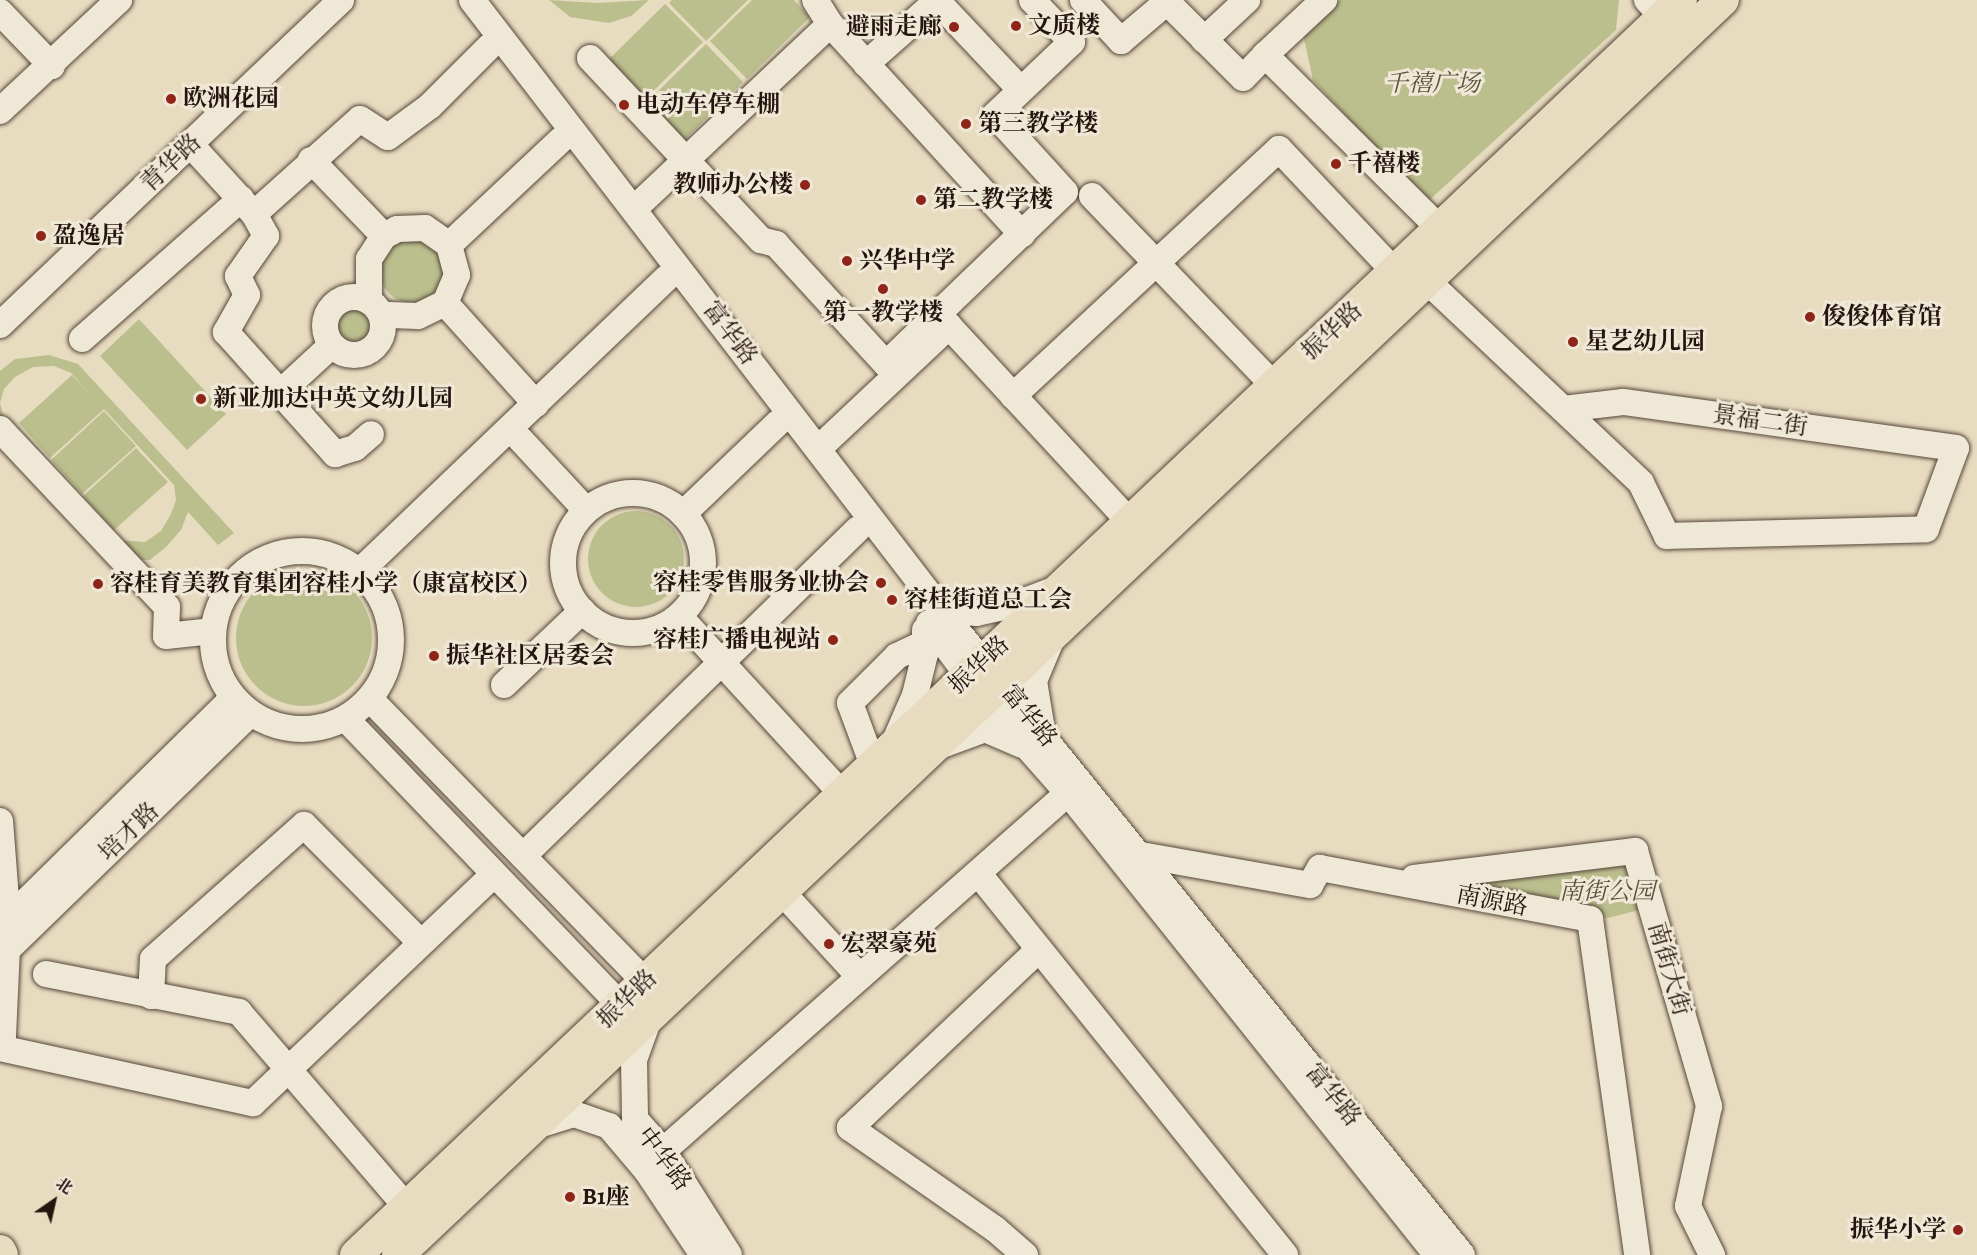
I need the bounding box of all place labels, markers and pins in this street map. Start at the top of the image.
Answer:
place label: 文质楼 [1028,12,1100,40]
place label: 避雨走廊 [846,13,942,41]
marker: 文质楼 [1009,19,1023,33]
marker: 避雨走廊 [947,20,961,34]
place label: 欧洲花园 [183,85,279,113]
place label: 电动车停车棚 [636,91,780,119]
marker: 欧洲花园 [164,92,178,106]
marker: 电动车停车棚 [617,98,631,112]
place label: 第三教学楼 [978,110,1098,138]
marker: 第三教学楼 [959,117,973,131]
place label: 千禧楼 [1348,150,1420,178]
marker: 千禧楼 [1329,157,1343,171]
place label: 教师办公楼 [673,171,793,199]
marker: 教师办公楼 [798,178,812,192]
place label: 第二教学楼 [933,186,1053,214]
marker: 第二教学楼 [914,193,928,207]
place label: 盈逸居 [53,222,125,250]
marker: 盈逸居 [34,229,48,243]
place label: 兴华中学 [859,247,955,275]
marker: 兴华中学 [840,254,854,268]
marker: 第一教学楼 [876,282,890,296]
place label: 第一教学楼 [823,299,943,327]
place label: 俊俊体育馆 [1822,303,1942,331]
marker: 俊俊体育馆 [1803,310,1817,324]
place label: 星艺幼儿园 [1585,328,1705,356]
marker: 星艺幼儿园 [1566,335,1580,349]
place label: 新亚加达中英文幼儿园 [213,385,453,413]
marker: 新亚加达中英文幼儿园 [194,392,208,406]
place label: 容桂零售服务业协会 [653,569,869,597]
place label: 容桂育美教育集团容桂小学（康富校区） [110,570,542,598]
marker: 容桂零售服务业协会 [874,576,888,590]
marker: 容桂育美教育集团容桂小学（康富校区） [91,577,105,591]
place label: 容桂街道总工会 [904,586,1072,614]
marker: 容桂街道总工会 [885,593,899,607]
place label: 容桂广播电视站 [653,626,821,654]
marker: 容桂广播电视站 [826,633,840,647]
place label: 振华社区居委会 [446,642,614,670]
marker: 振华社区居委会 [427,649,441,663]
place label: 宏翠豪苑 [841,930,937,958]
marker: 宏翠豪苑 [822,937,836,951]
place label: B1座 [582,1183,630,1211]
marker: B1座 [563,1190,577,1204]
place label: 振华小学 [1850,1216,1946,1244]
marker: 振华小学 [1951,1223,1965,1237]

